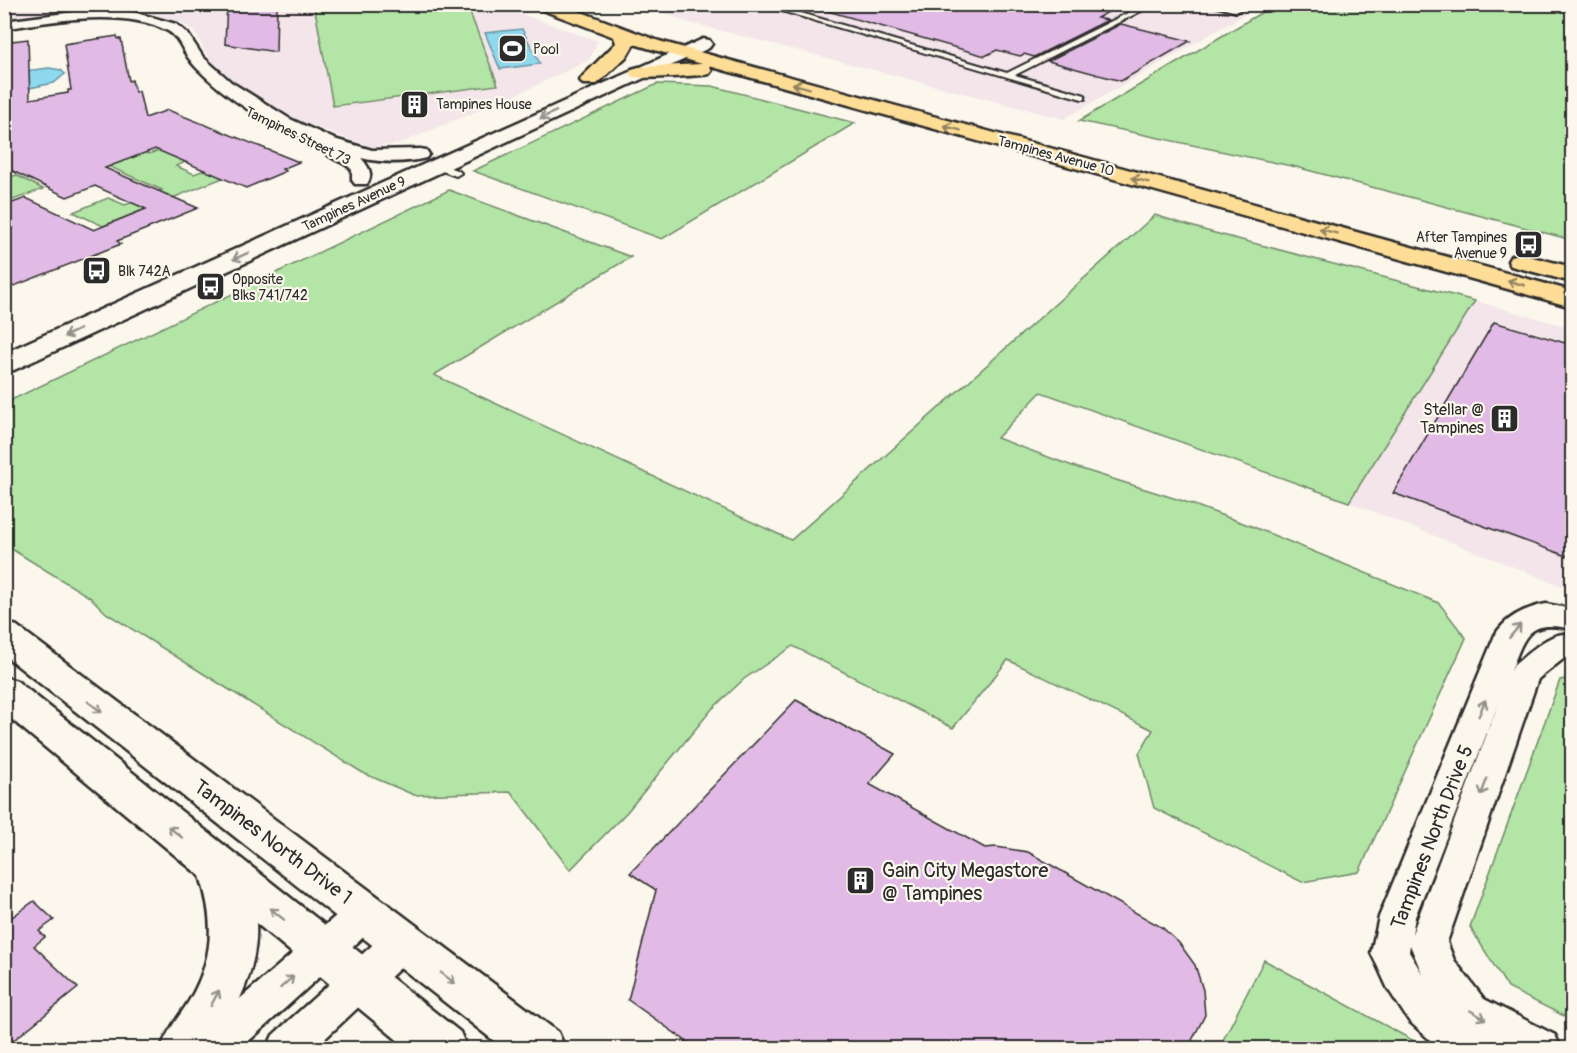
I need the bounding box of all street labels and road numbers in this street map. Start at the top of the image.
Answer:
street label: Tampines Street 73 [243,103,354,169]
street label: Tampines Avenue 10 [996,132,1116,180]
street label: Tampines Avenue 9 [300,173,408,235]
street label: Tampines North Drive 5 [1385,741,1479,933]
street label: Tampines North Drive 1 [189,774,357,910]

